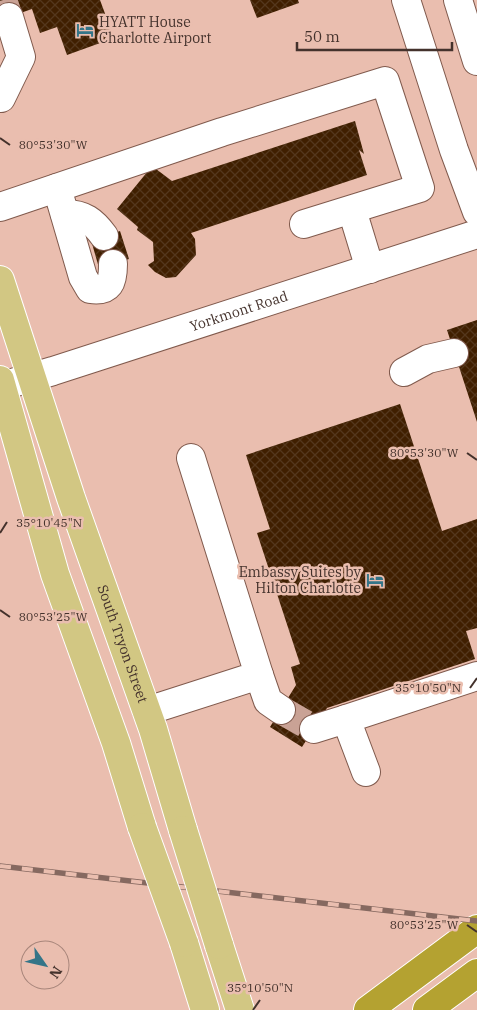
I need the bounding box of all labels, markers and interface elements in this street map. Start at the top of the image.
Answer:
place label: HYATT House Charlotte Airport [99,13,211,47]
hotel icon: HYATT House Charlotte Airport [75,20,95,40]
scale bar [297,20,452,52]
text: 50 m [304,27,340,46]
text: 80°53'30"W [19,137,88,152]
street label: Yorkmont Road [187,287,291,335]
text: 80°53'30"W [390,445,459,460]
text: 35°10'45"N [16,515,82,530]
place label: Embassy Suites by Hilton Charlotte [239,563,362,597]
hotel icon: Embassy Suites by Hilton Charlotte [365,570,385,590]
street label: South Tryon Street [94,582,152,705]
text: 80°53'25"W [19,609,88,624]
text: 35°10'50"N [395,680,461,695]
text: 80°53'25"W [390,917,459,932]
north arrow [20,940,70,990]
text: N [45,963,66,982]
text: 35°10'50"N [227,980,293,995]

